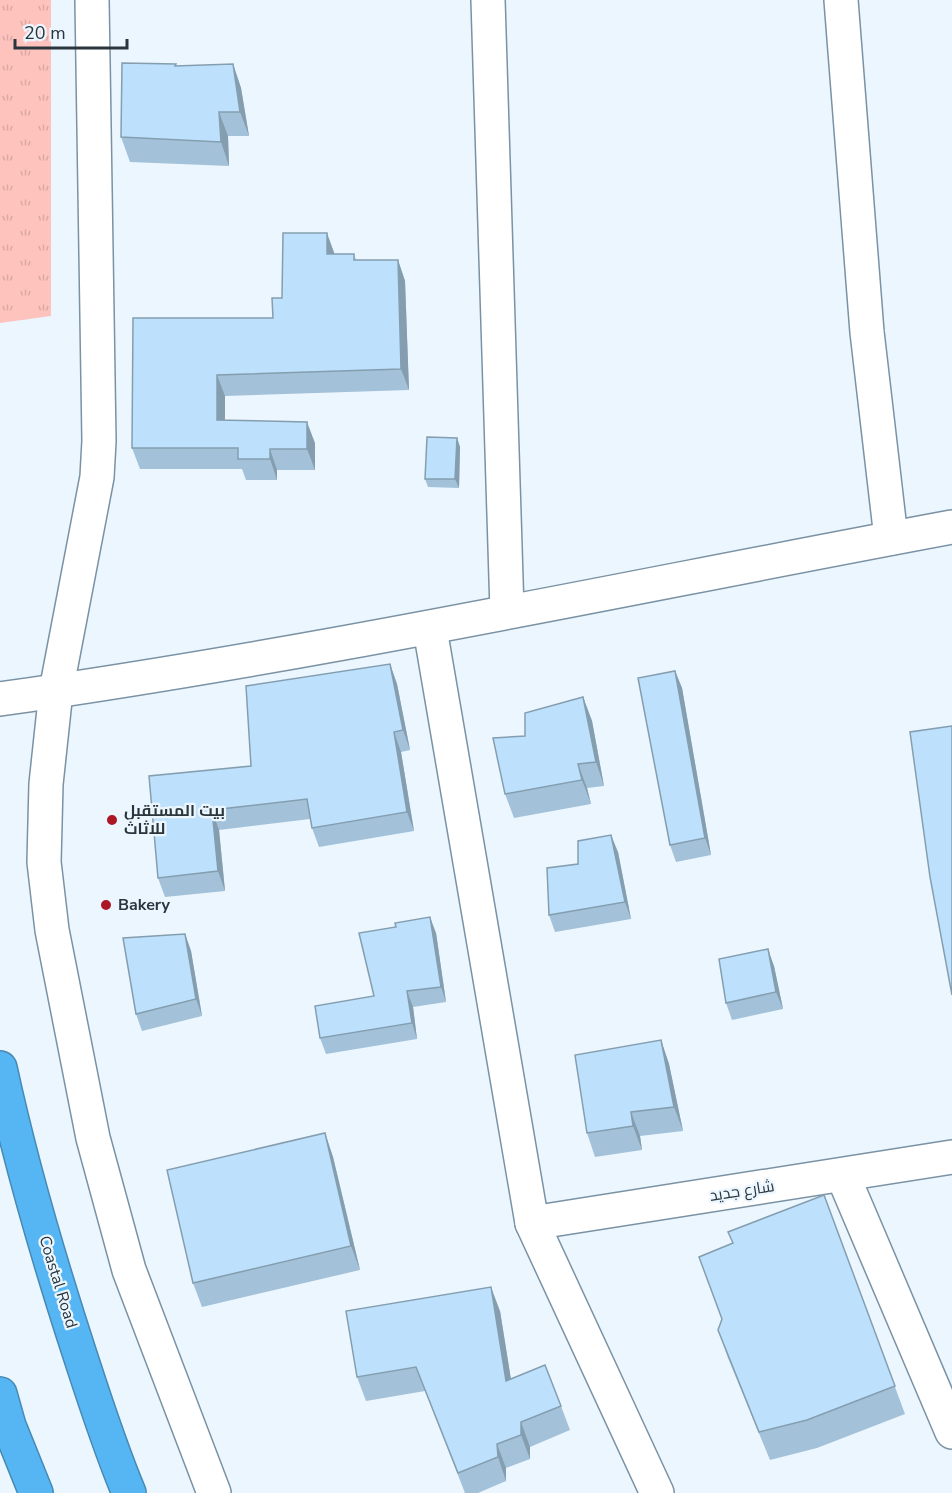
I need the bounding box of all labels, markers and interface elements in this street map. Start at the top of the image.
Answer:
scale bar [15,12,128,50]
text: 20 m [24,21,66,45]
place label: بيت المستقبل للاثاث [124,800,225,840]
marker: بيت المستقبل للاثاث [105,813,119,827]
place label: Bakery [118,894,171,916]
marker: Bakery [99,898,113,912]
street label: شارع جديد [708,1175,776,1207]
street label: Coastal Road [34,1233,82,1331]

